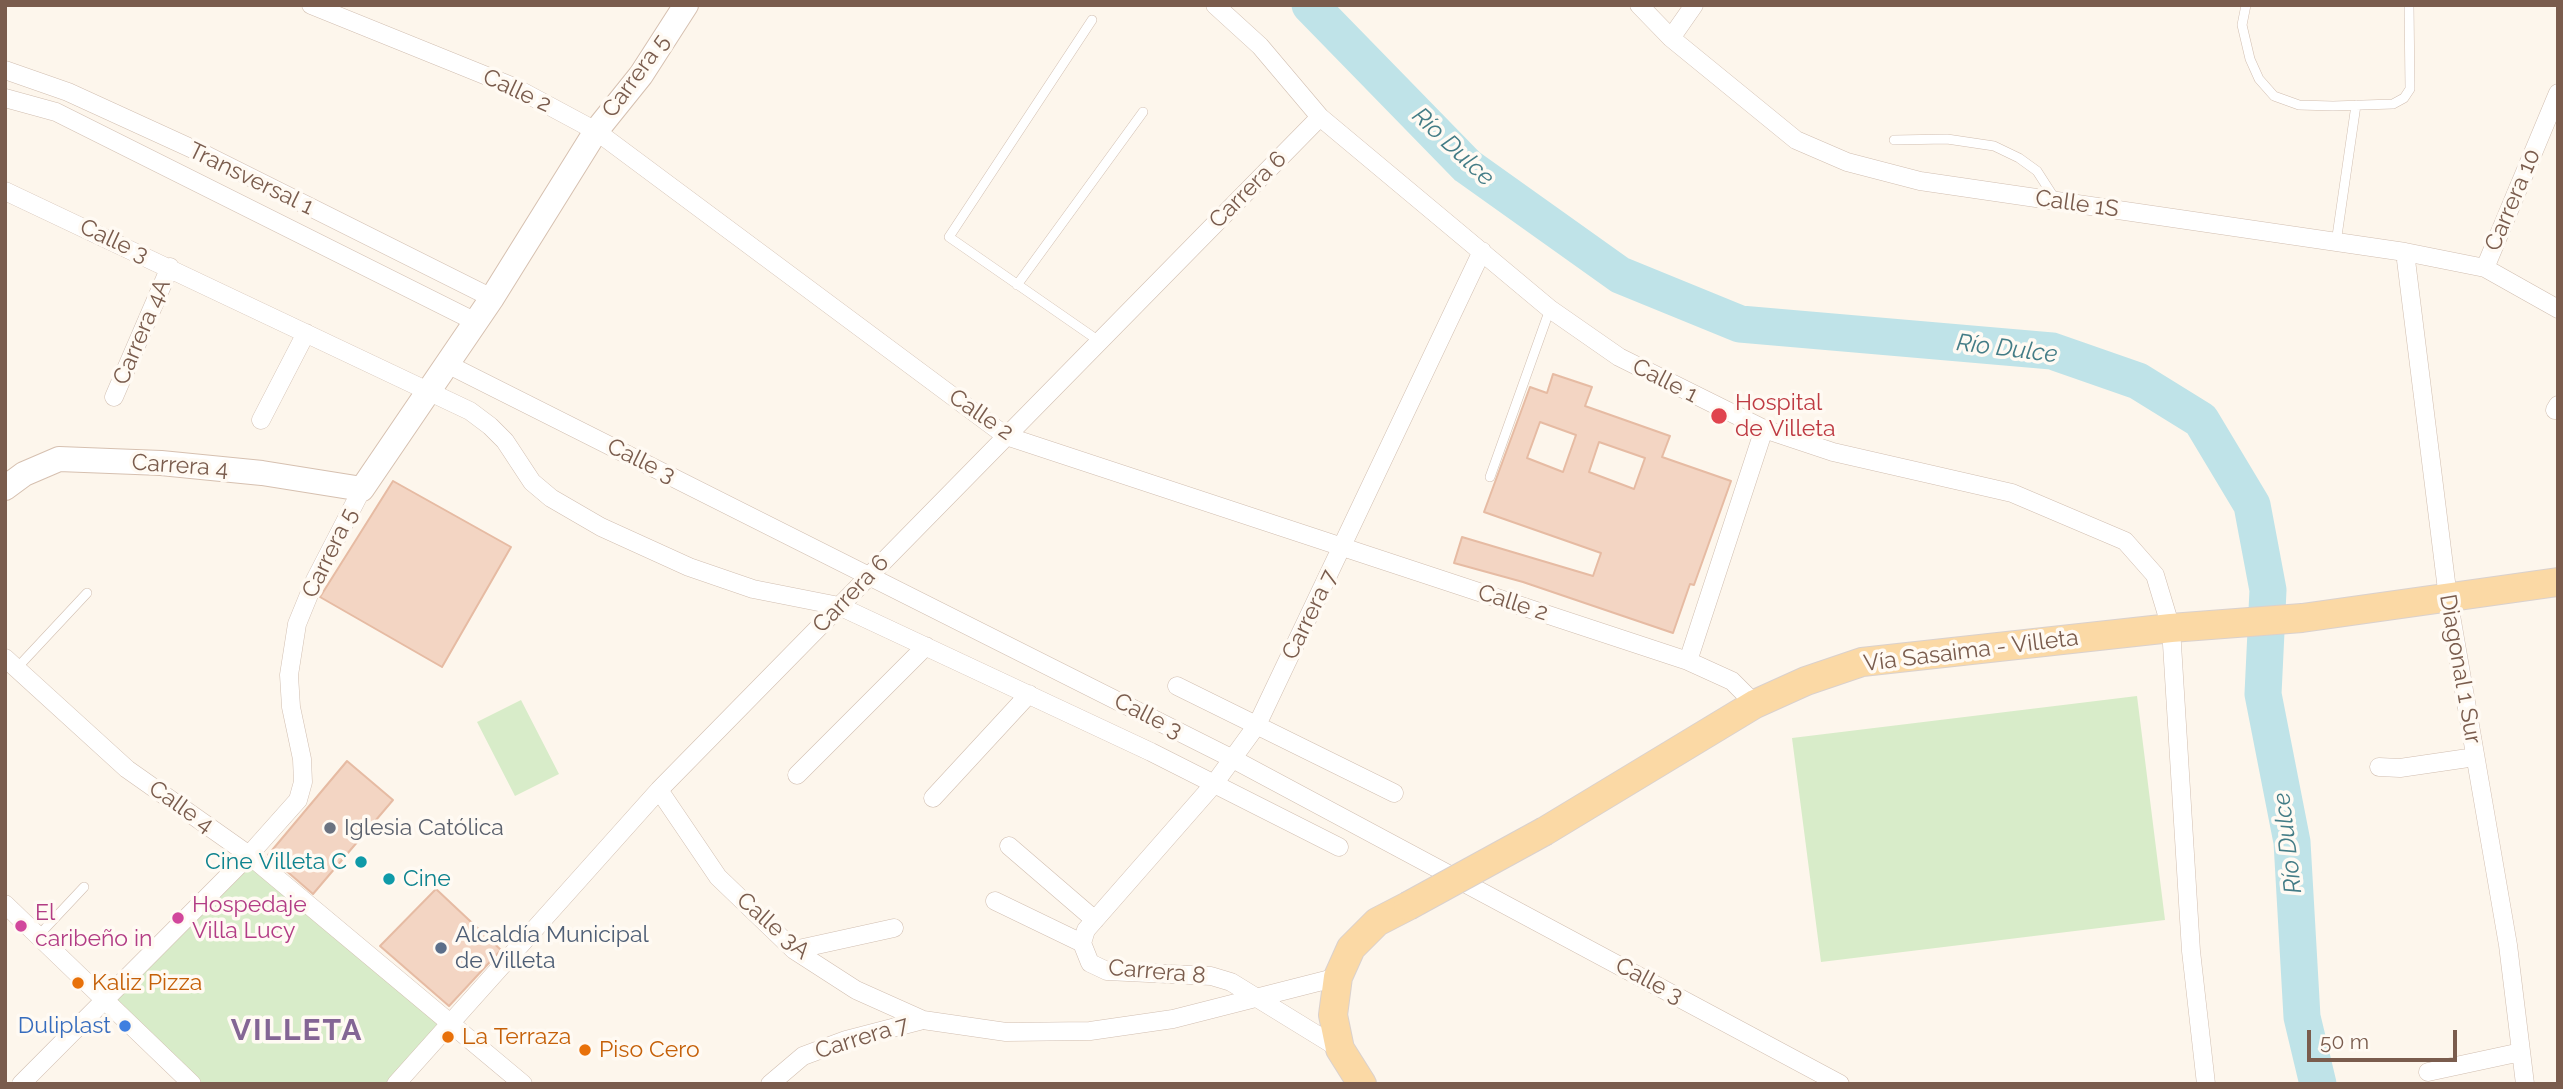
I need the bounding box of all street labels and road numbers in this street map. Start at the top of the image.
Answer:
street label: Carrera 5 [596,29,676,123]
street label: Calle 2 [478,63,556,119]
street label: Transversal 1 [184,137,318,221]
street label: Carrera 10 [2479,145,2547,255]
street label: Carrera 6 [1204,146,1292,234]
street label: Calle 1S [2033,184,2121,224]
street label: Calle 3 [75,213,153,269]
street label: Carrera 4A [107,275,177,389]
street label: Calle 1 [1628,353,1702,409]
street label: Calle 2 [943,383,1019,447]
street label: Calle 3 [602,433,680,489]
street label: Carrera 4 [131,449,229,483]
street label: Carrera 5 [296,504,364,602]
street label: Carrera 6 [807,549,895,639]
street label: Carrera 7 [1276,566,1344,664]
street label: Calle 2 [1474,579,1552,627]
street label: Diagonal 1 Sur [2433,592,2487,746]
street label: Vía Sasaima - Villeta [1862,624,2080,678]
street label: Calle 3 [1109,687,1187,745]
street label: Calle 4 [143,775,219,839]
street label: Calle 3A [731,887,815,965]
street label: Calle 3 [1611,952,1687,1010]
street label: Carrera 8 [1107,954,1207,990]
street label: Carrera 7 [812,1011,912,1065]

